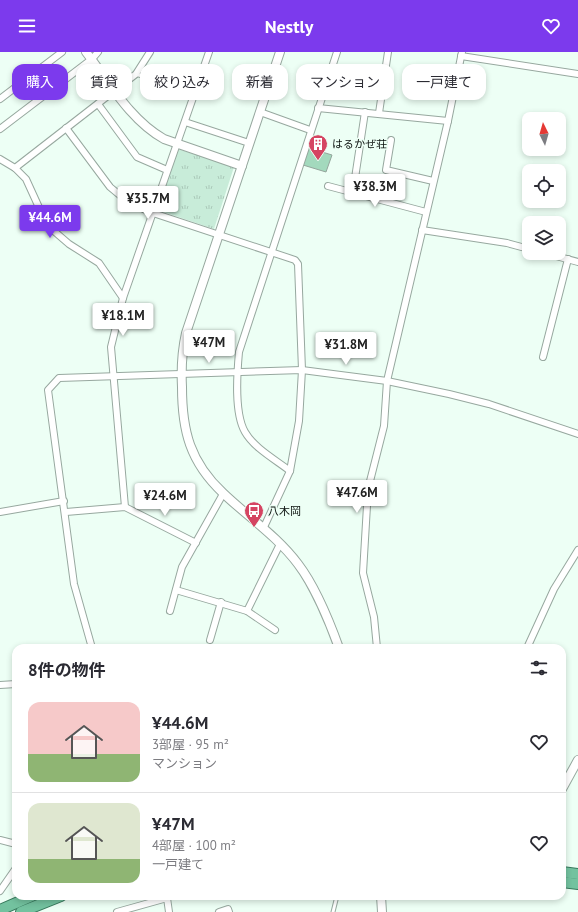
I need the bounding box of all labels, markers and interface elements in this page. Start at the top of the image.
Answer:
icon: menu [16,15,38,37]
text: Nestly [265,15,313,38]
icon: heart [540,15,562,37]
chip: 購入 [12,64,68,100]
chip: 賃貸 [76,64,132,100]
chip: 絞り込み [140,64,224,100]
chip: 新着 [232,64,288,100]
chip: マンション [296,64,394,100]
chip: 一戸建て [402,64,486,100]
north arrow [522,112,566,156]
map controls [522,112,566,260]
building icon: はるかぜ荘 [307,133,329,161]
place label: はるかぜ荘 [332,137,387,151]
button: locate [522,164,566,208]
pin: ¥38.3M [342,174,408,208]
text: ¥38.3M [353,178,397,195]
pin: ¥35.7M [115,186,181,220]
text: ¥35.7M [126,190,170,207]
pin: ¥44.6M [17,205,83,239]
text: ¥44.6M [28,209,72,226]
button: layers [522,216,566,260]
pin: ¥18.1M [90,303,156,337]
text: ¥18.1M [101,307,145,324]
pin: ¥47M [185,330,233,364]
pin: ¥31.8M [313,332,379,366]
text: ¥47M [193,334,225,351]
text: ¥31.8M [324,336,368,353]
pin: ¥47.6M [324,480,390,514]
pin: ¥24.6M [132,483,198,517]
text: ¥47.6M [336,484,378,501]
text: ¥24.6M [143,487,187,504]
bus stop icon: 八木岡 [243,500,265,528]
place label: 八木岡 [268,504,301,518]
icon: filters [528,657,550,679]
text: 8件の物件 [28,659,106,681]
text: ¥44.6M [152,712,208,734]
icon: home [60,718,108,766]
icon: heart [528,731,550,753]
text: 3部屋 · 95 m² [152,736,229,753]
text: マンション [152,755,217,772]
text: ¥47M [152,813,195,835]
icon: home [60,819,108,867]
icon: heart [528,832,550,854]
text: 4部屋 · 100 m² [152,837,236,854]
text: 一戸建て [152,856,204,873]

